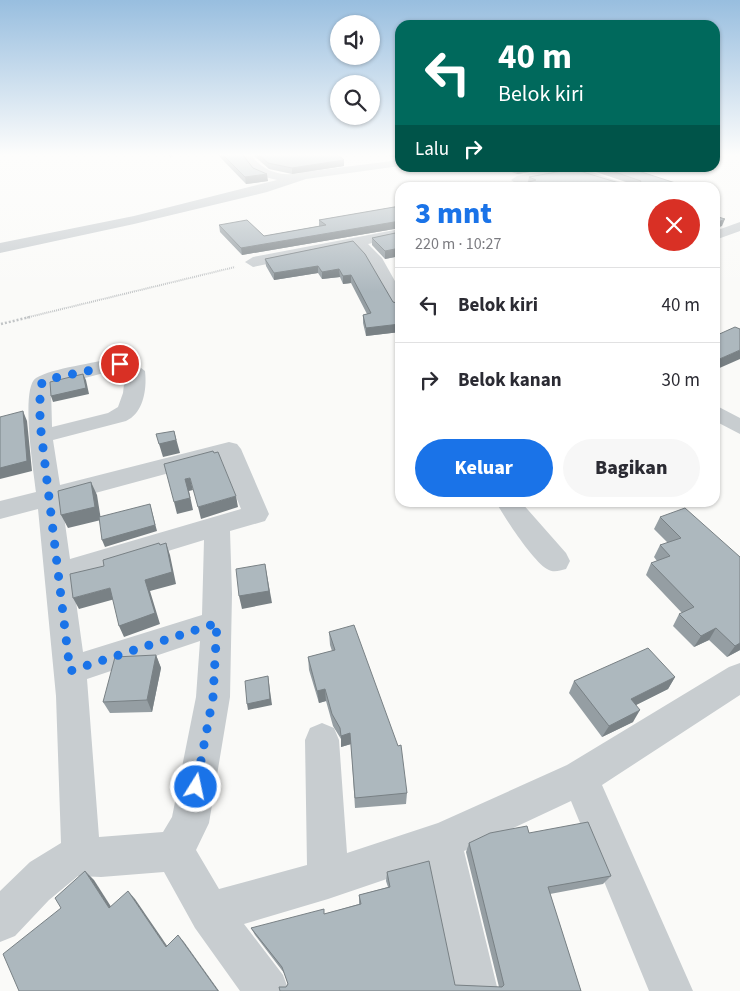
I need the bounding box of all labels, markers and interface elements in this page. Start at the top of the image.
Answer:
map controls [330,15,380,125]
button: sound [330,15,380,65]
text: 40 m [498,32,572,82]
icon: left [415,40,480,105]
button: search [330,75,380,125]
text: Belok kiri [498,78,584,110]
icon: right [459,135,487,163]
text: Lalu [415,136,449,163]
text: 3 mnt [415,192,492,235]
button: close [648,199,700,251]
text: 220 m · 10:27 [415,233,502,255]
icon: left [415,291,443,319]
text: Belok kiri [458,292,538,319]
text: 40 m [662,292,700,319]
pin [99,343,141,385]
icon: arrive [106,350,134,378]
icon: right [415,366,443,394]
text: Belok kanan [458,367,562,394]
text: 30 m [662,367,700,394]
button: Keluar [415,439,553,497]
button: Bagikan [563,439,700,497]
position arrow [169,760,221,812]

